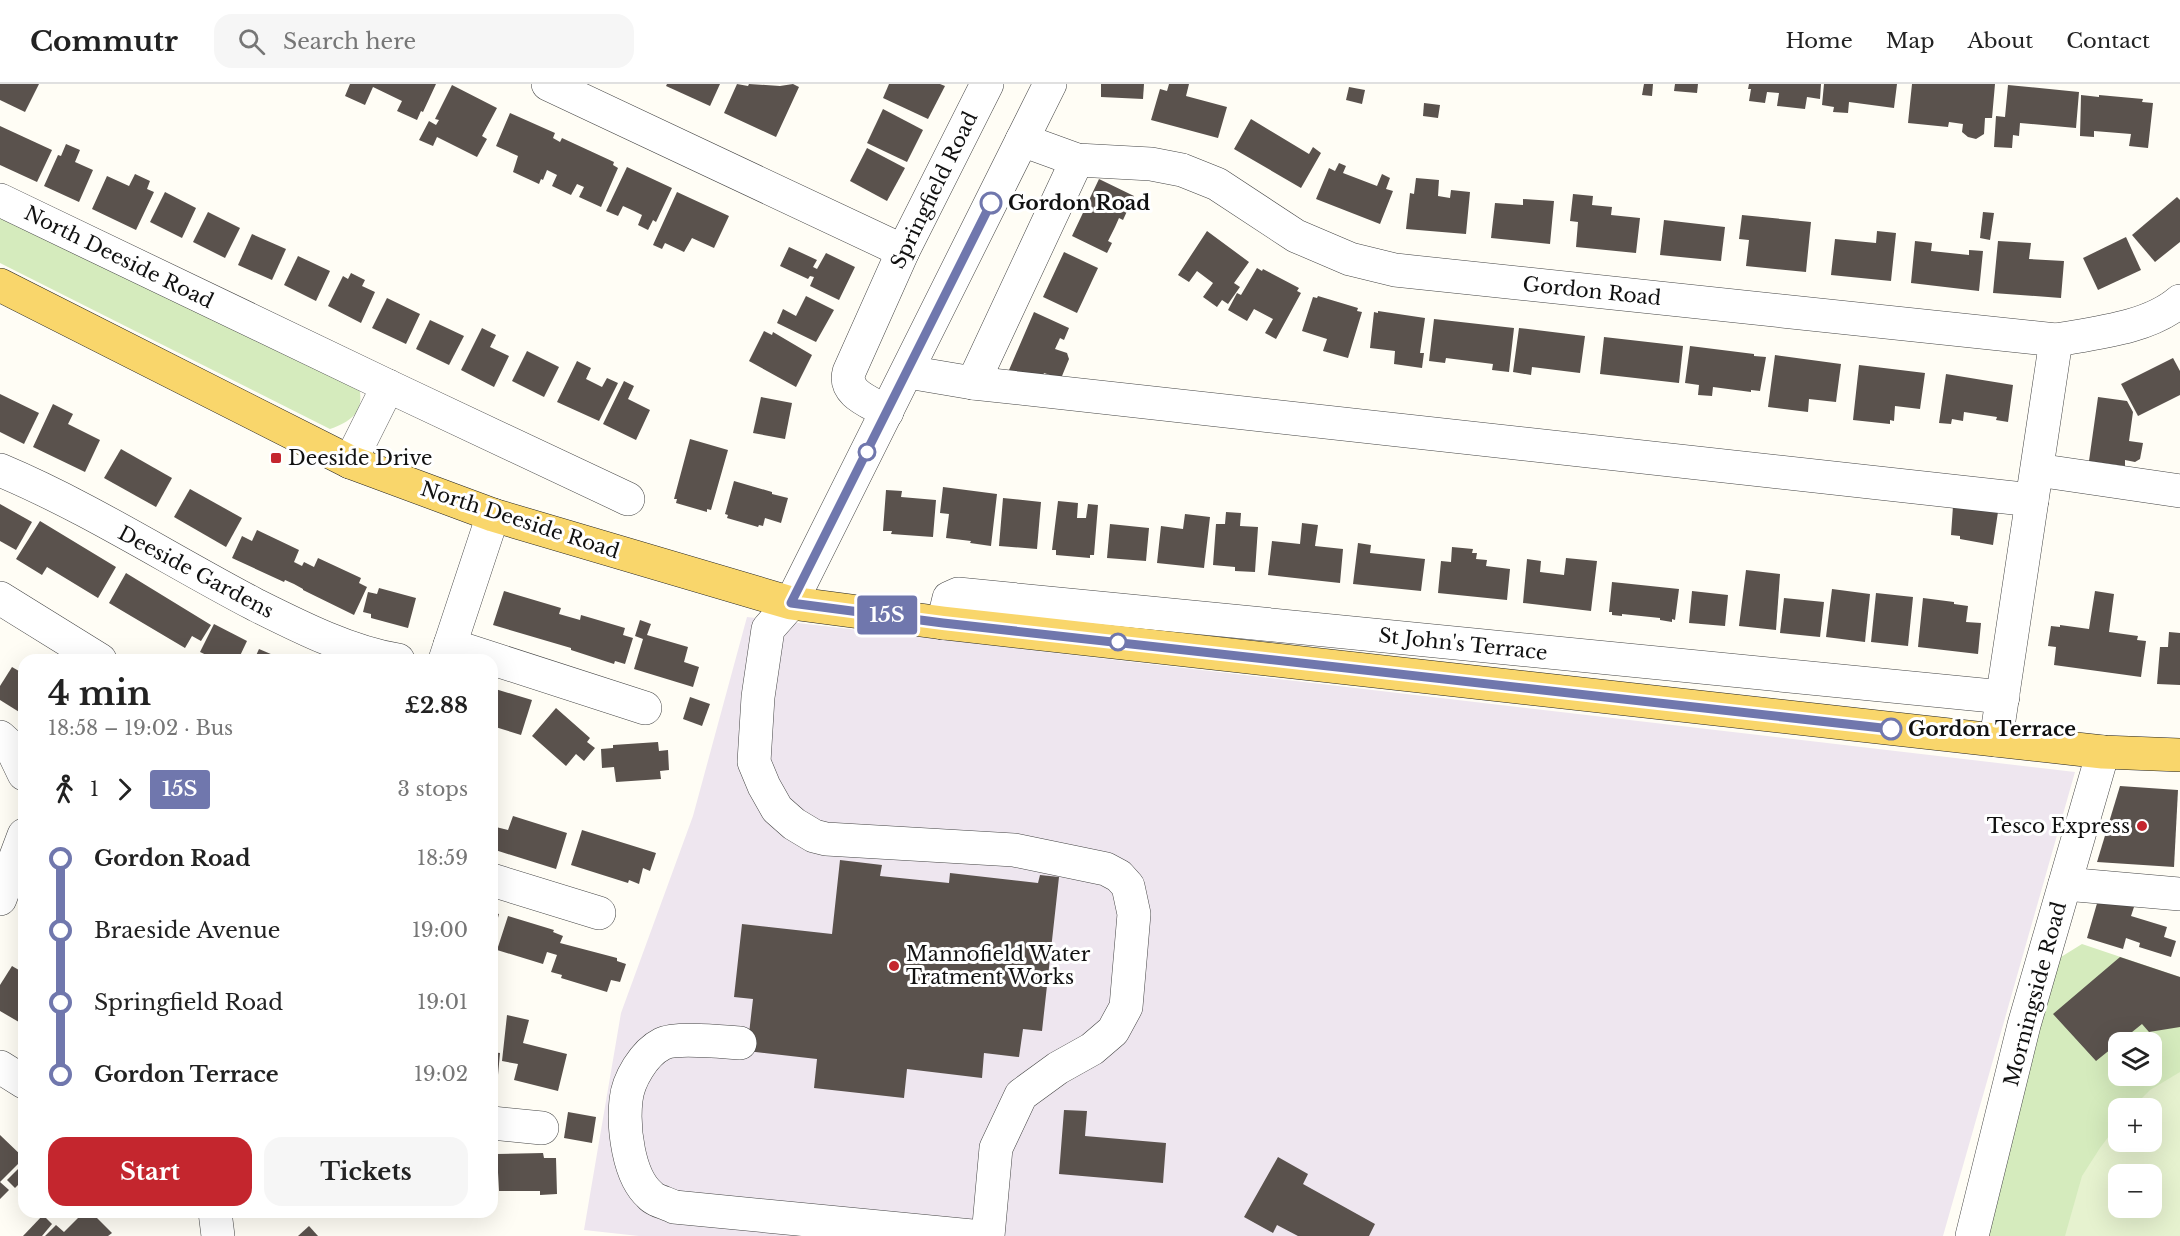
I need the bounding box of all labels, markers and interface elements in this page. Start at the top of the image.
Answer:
search box [214,14,634,68]
text: Commutr [30,24,178,59]
icon: search [235,25,268,58]
text: Search here [283,28,416,55]
text: Home [1786,28,1853,54]
text: Map [1886,28,1934,54]
text: About [1967,28,2033,54]
text: Contact [2066,28,2150,54]
street label: Springfield Road [886,107,982,273]
place label: Gordon Road [1008,191,1150,215]
marker: Gordon Road [980,192,1002,214]
street label: North Deeside Road [20,201,218,313]
street label: Gordon Road [1522,272,1662,310]
unlabelled marker [858,443,876,461]
place label: Deeside Drive [288,446,432,470]
marker: Deeside Drive [269,451,283,465]
street label: North Deeside Road [418,477,622,563]
street label: Deeside Gardens [114,521,278,623]
line badge: 15S [852,596,922,634]
text: 15S [869,602,905,628]
street label: St John's Terrace [1377,623,1549,665]
unlabelled marker [1109,633,1127,651]
text: 4 min [48,673,151,714]
text: £2.88 [404,692,468,719]
text: 18:58 – 19:02 · Bus [48,716,233,740]
place label: Gordon Terrace [1908,717,2076,741]
marker: Gordon Terrace [1880,718,1902,740]
icon: walk [48,773,81,806]
icon: forward [108,773,141,806]
text: 15S [162,776,198,802]
text: 1 [90,777,99,801]
text: 3 stops [398,777,468,801]
place label: Tesco Express [1987,814,2130,838]
marker: Tesco Express [2135,819,2149,833]
text: Gordon Road [94,845,250,872]
text: 18:59 [417,846,468,870]
street label: Morningside Road [1999,899,2071,1089]
text: Braeside Avenue [94,917,280,944]
text: 19:00 [412,918,468,942]
place label: Mannofield Water Tratment Works [906,942,1091,989]
marker: Mannofield Water Tratment Works [887,959,901,973]
text: Springfield Road [94,989,283,1016]
text: 19:01 [417,990,468,1014]
map controls [2108,1032,2162,1218]
button: layers [2108,1032,2162,1086]
text: Gordon Terrace [94,1061,279,1088]
text: 19:02 [414,1062,468,1086]
button: + [2108,1098,2162,1152]
button: Start [48,1137,252,1206]
button: Tickets [264,1137,468,1206]
button: − [2108,1164,2162,1218]

